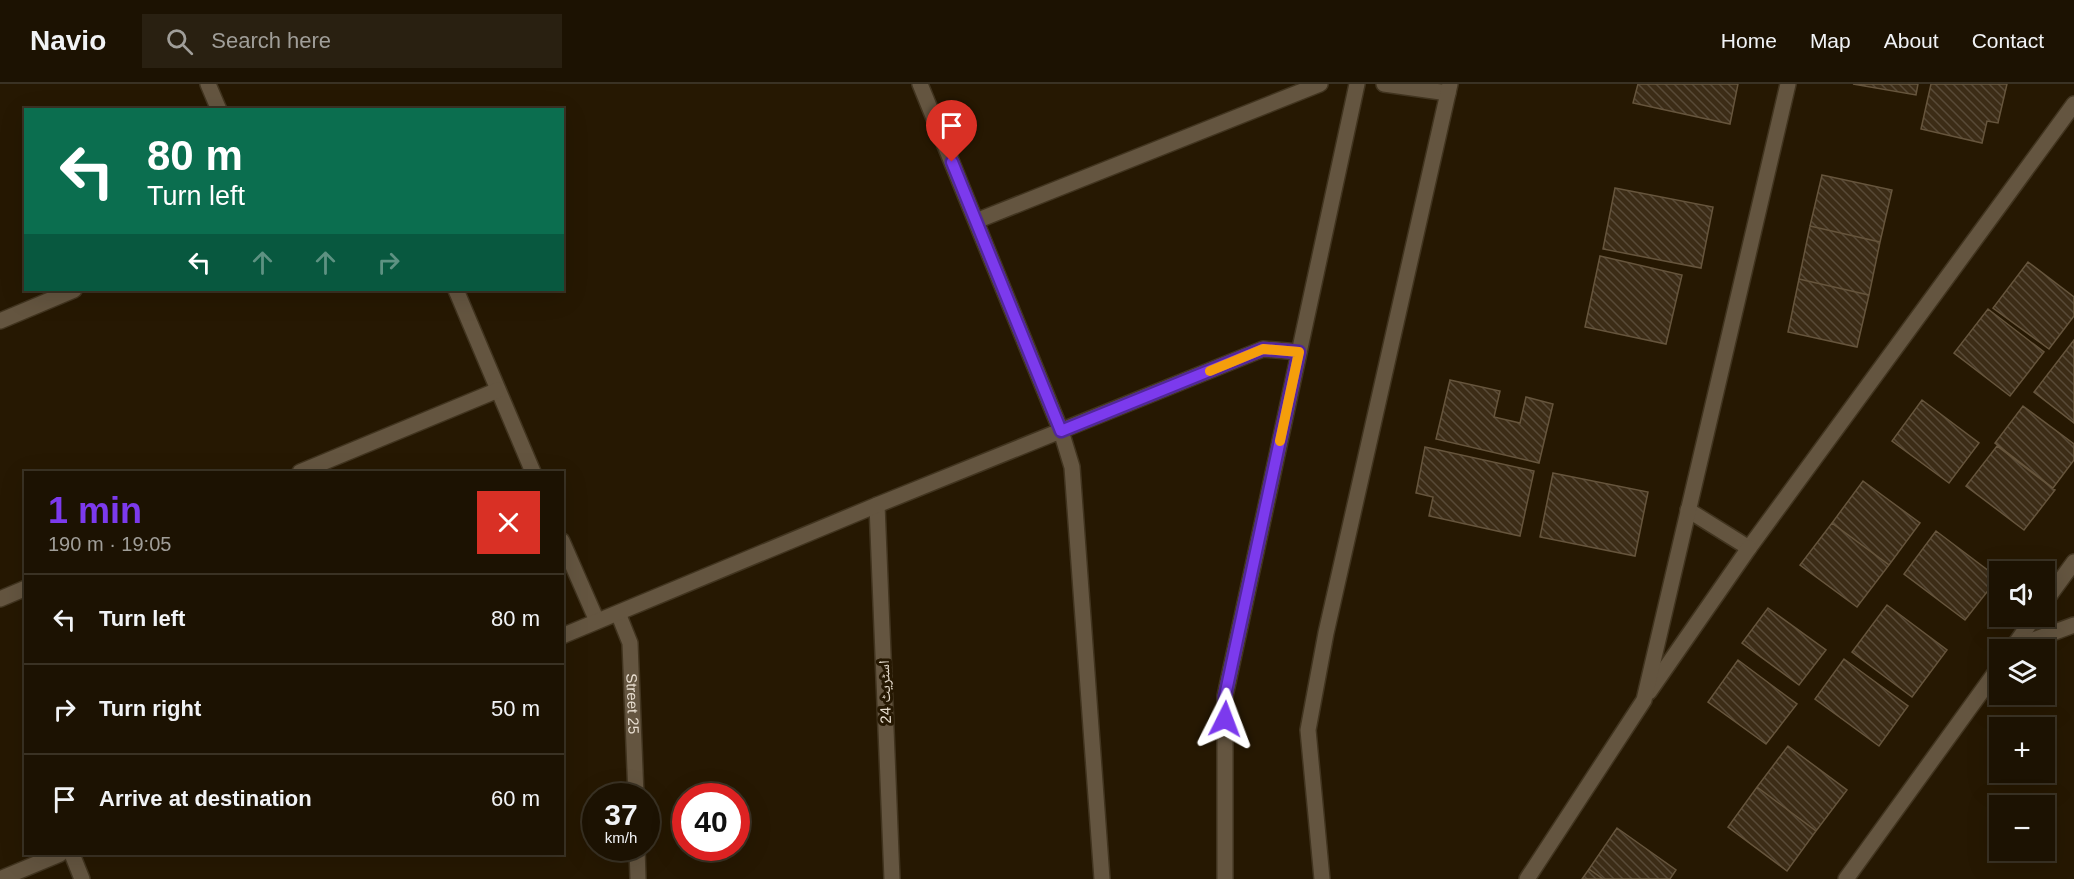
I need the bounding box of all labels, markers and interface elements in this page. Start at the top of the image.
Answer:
search box [142,14,562,68]
text: Navio [30,25,106,56]
icon: search [163,25,196,58]
text: Search here [211,28,331,53]
text: Home [1721,29,1777,52]
text: Map [1810,29,1851,52]
text: About [1884,29,1939,52]
text: Contact [1972,29,2044,52]
pin [926,100,977,162]
icon: arrive [935,109,968,142]
icon: left [48,132,126,210]
text: 80 m [147,132,243,179]
text: Turn left [147,181,245,211]
icon: left [183,246,216,279]
icon: ahead [246,246,279,279]
icon: ahead [309,246,342,279]
icon: right [372,246,405,279]
text: 1 min [48,490,142,531]
button: close [477,491,540,554]
text: 190 m · 19:05 [48,533,171,555]
map controls [1989,561,2055,861]
button: sound [1989,561,2055,627]
icon: left [48,603,81,636]
text: Turn left [99,606,185,631]
text: 80 m [491,606,540,631]
button: layers [1989,639,2055,705]
street label: اسٹریٹ 24 [875,660,895,724]
street label: Street 25 [623,673,643,734]
position arrow [1193,687,1257,751]
icon: right [48,693,81,726]
text: Turn right [99,696,201,721]
text: 50 m [491,696,540,721]
button: + [1989,717,2055,783]
icon: arrive [48,783,81,816]
speed limit sign: 40 [672,783,750,861]
text: Arrive at destination [99,786,312,811]
text: 60 m [491,786,540,811]
button: − [1989,795,2055,861]
text: 37 [604,798,638,831]
text: km/h [605,829,637,846]

